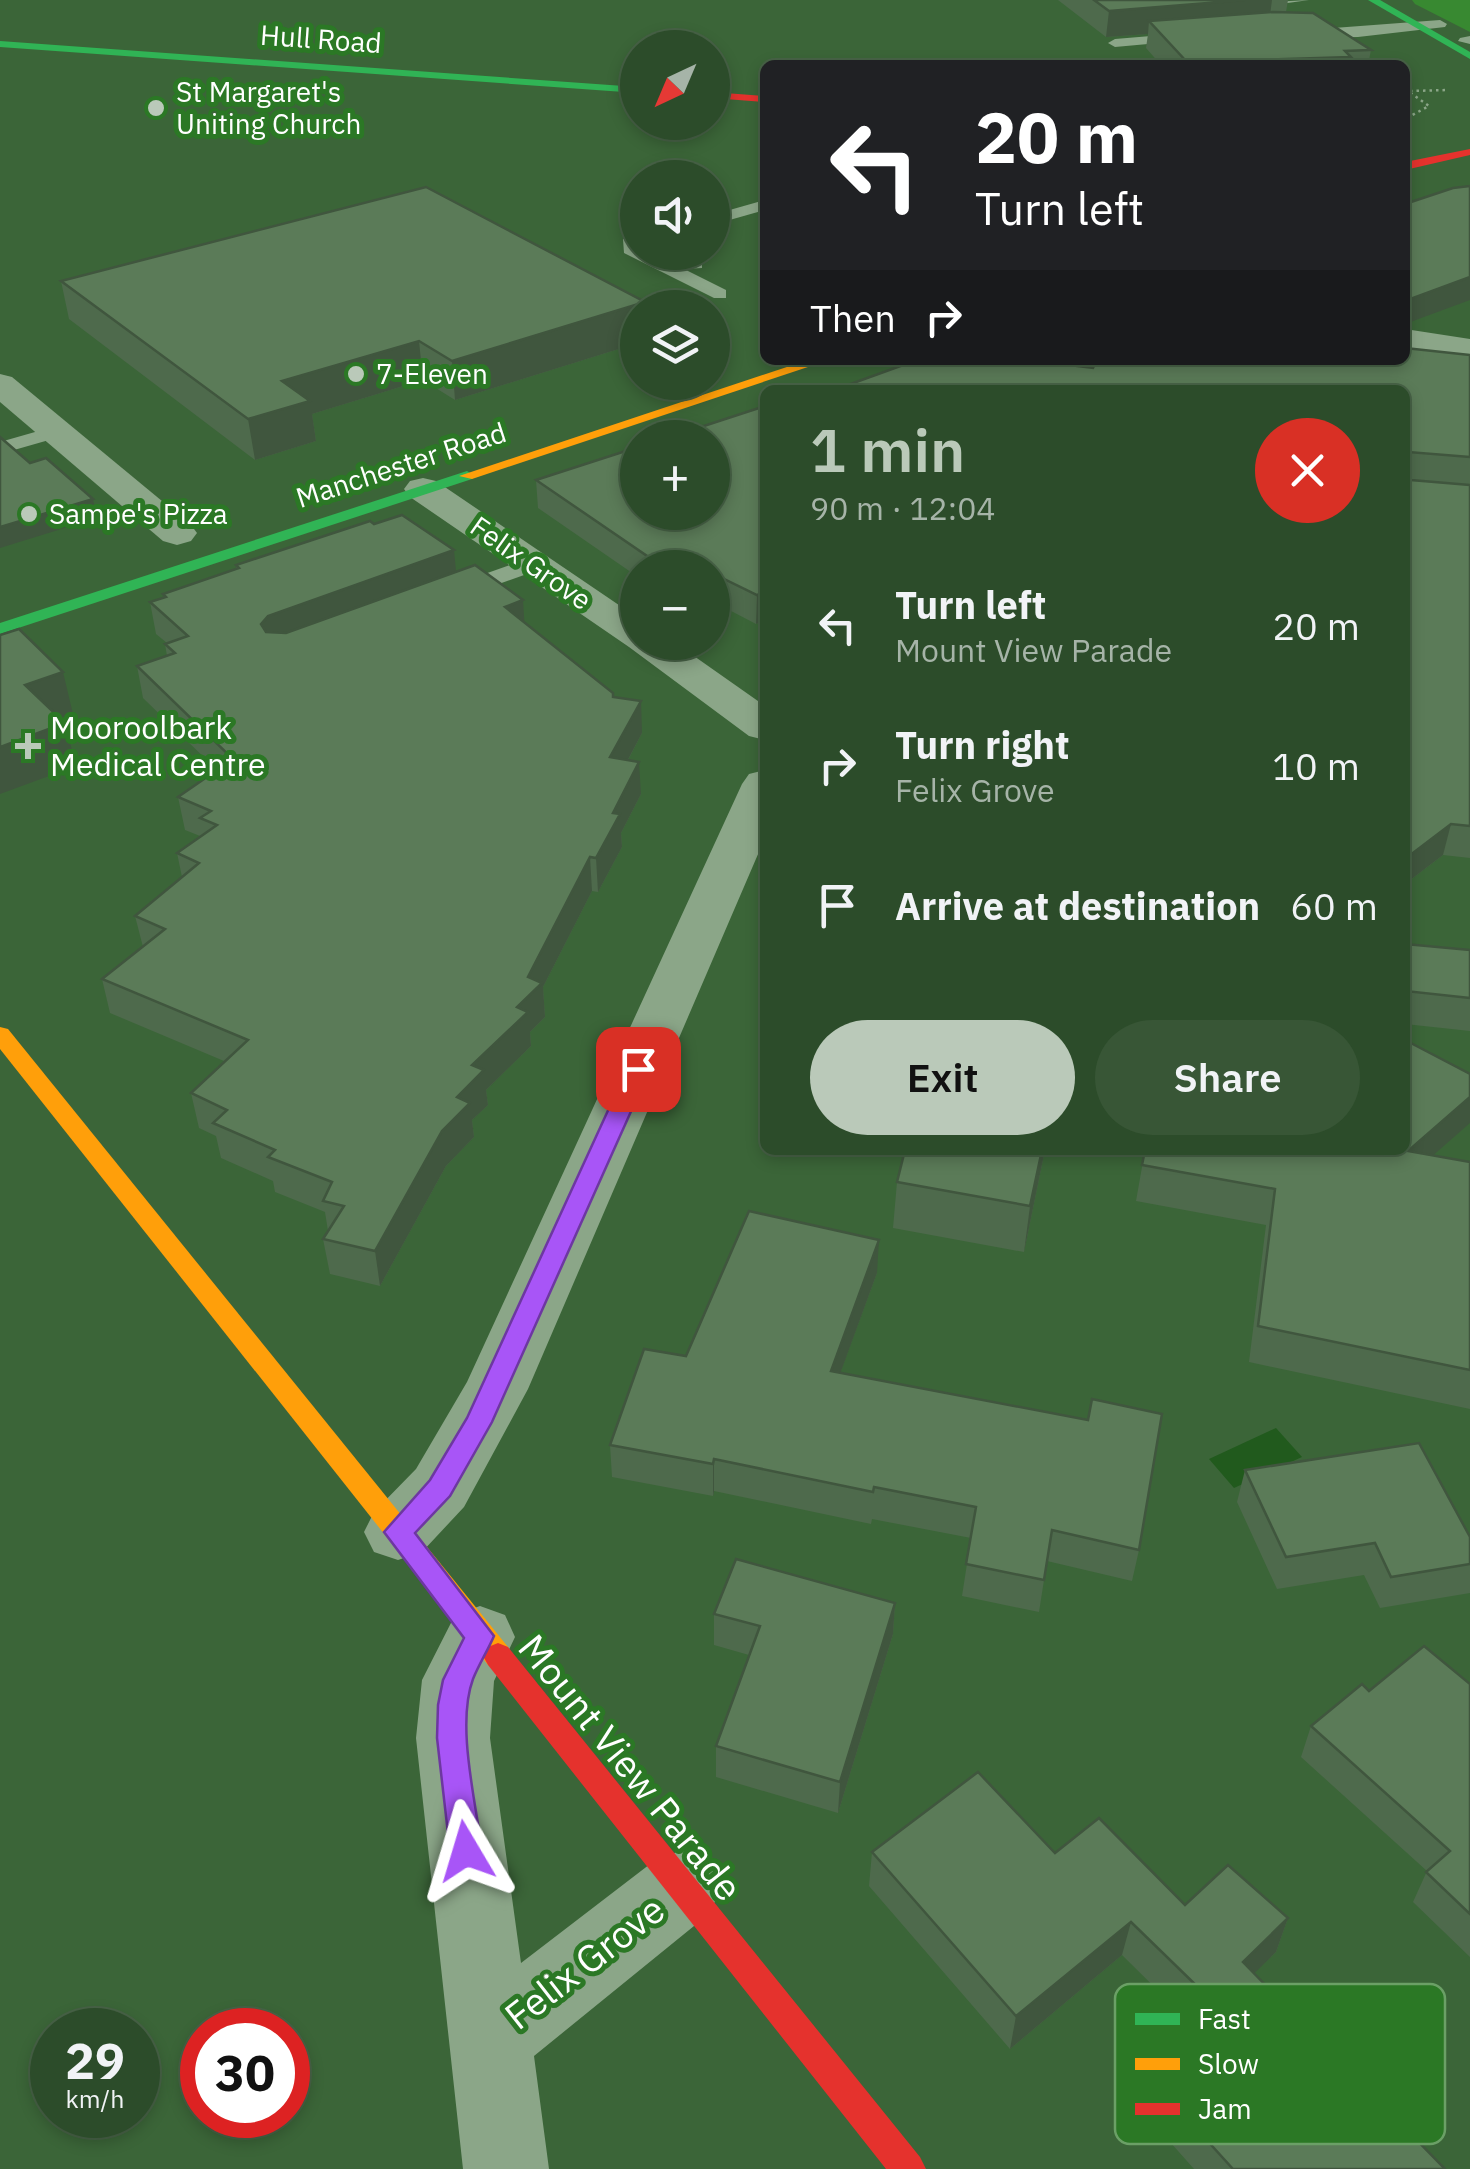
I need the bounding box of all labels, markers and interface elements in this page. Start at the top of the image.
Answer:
street label: Hull Road [259,16,383,61]
north arrow [620,30,730,140]
map controls [620,30,730,660]
place label: St Margaret's Uniting Church [176,73,361,142]
text: 20 m [975,91,1138,182]
marker: St Margaret's Uniting Church [145,97,167,119]
icon: left [810,100,940,230]
button: sound [620,160,730,270]
text: Turn left [975,179,1144,237]
button: layers [620,290,730,400]
icon: right [916,290,971,345]
text: Then [810,293,896,342]
place label: 7-Eleven [376,355,488,392]
marker: 7-Eleven [345,363,367,385]
text: 1 min [810,410,965,489]
street label: Manchester Road [291,413,511,516]
button: close [1255,418,1360,523]
button: + [620,420,730,530]
text: 90 m · 12:04 [810,487,996,529]
place label: Sampe's Pizza [49,495,228,532]
marker: Sampe's Pizza [18,503,40,525]
street label: Felix Grove [463,507,599,618]
button: − [620,550,730,660]
text: Turn left [895,580,1046,629]
icon: left [810,598,865,653]
text: 20 m [1272,601,1360,650]
text: Mount View Parade [895,629,1172,671]
place label: Mooroolbark Medical Centre [50,706,266,785]
text: Turn right [895,720,1070,769]
marker: Mooroolbark Medical Centre [15,733,41,759]
icon: right [810,738,865,793]
text: 10 m [1272,741,1360,790]
text: Felix Grove [895,769,1055,811]
icon: arrive [810,878,865,933]
text: Arrive at destination [895,881,1260,930]
text: 60 m [1290,881,1378,930]
button: Exit [810,1020,1075,1135]
button: Share [1095,1020,1360,1135]
pin [596,1027,681,1112]
icon: arrive [611,1042,666,1097]
street label: Mount View Parade [509,1624,754,1910]
position arrow [414,1799,518,1903]
street label: Felix Grove [494,1884,674,2039]
legend [1115,1984,1445,2144]
text: Fast [1198,2000,1251,2037]
speed limit sign: 30 [180,2008,310,2138]
text: 29 [65,2028,125,2093]
text: Slow [1198,2045,1259,2082]
text: km/h [66,2082,124,2115]
text: Jam [1198,2090,1252,2127]

